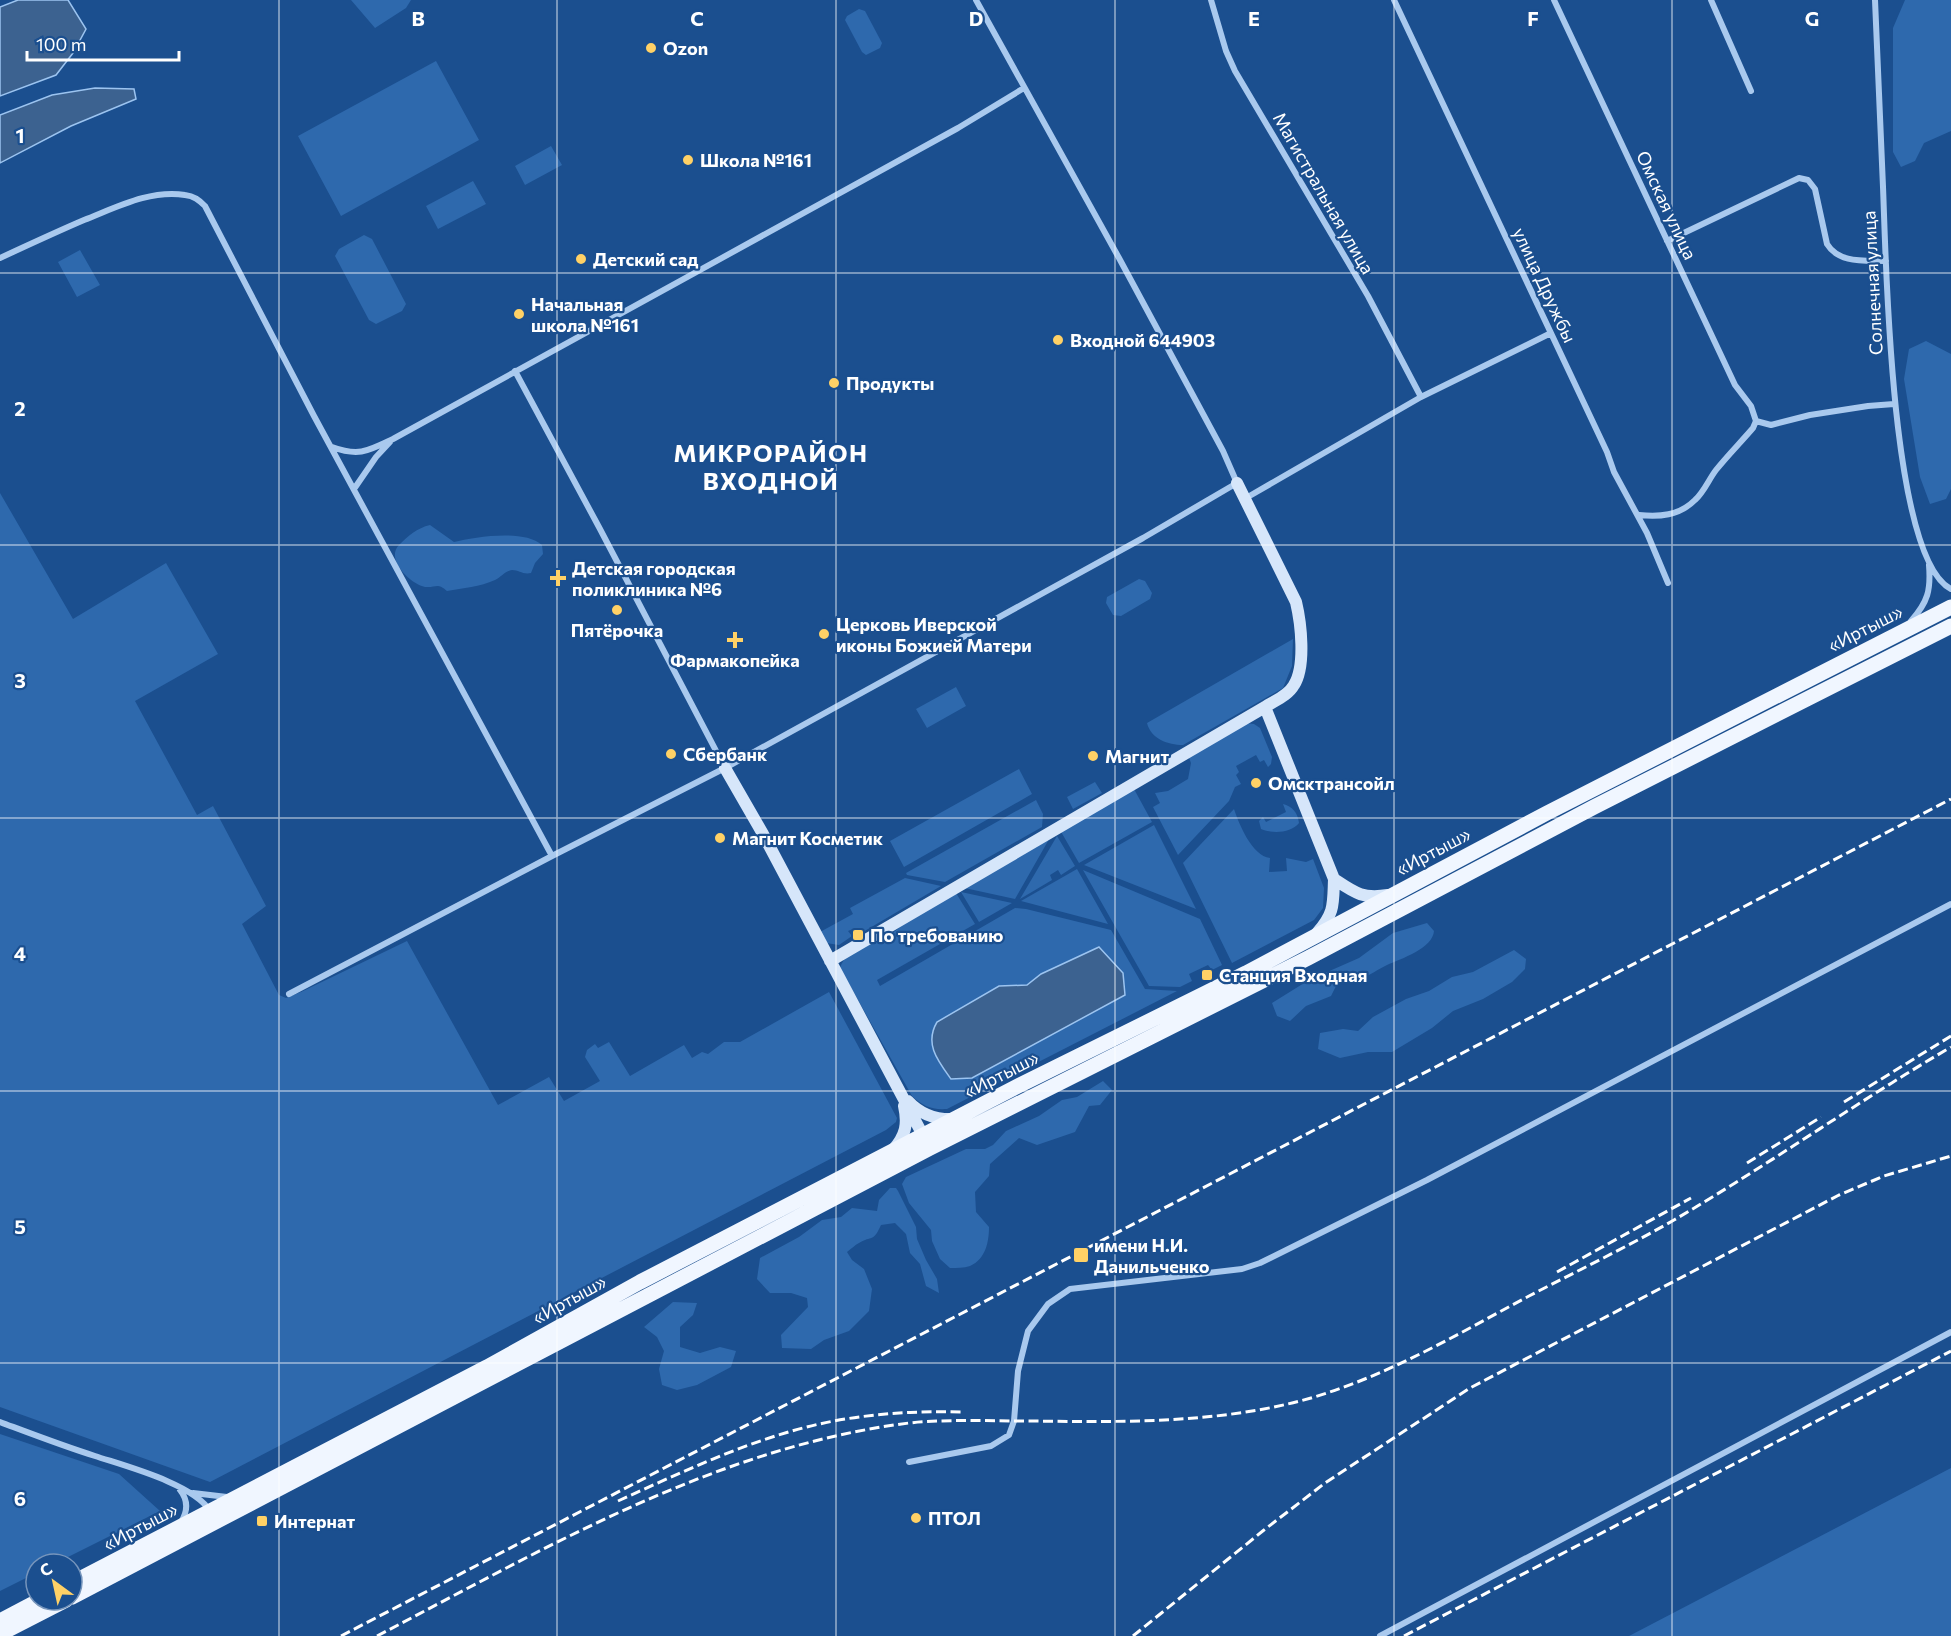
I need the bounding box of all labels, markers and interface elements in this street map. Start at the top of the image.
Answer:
text: B [411,6,425,30]
text: C [690,6,704,30]
text: D [969,6,983,30]
text: E [1248,6,1260,30]
text: F [1527,6,1539,30]
text: G [1805,6,1819,30]
scale bar [27,24,178,62]
text: 100 m [36,33,86,55]
place label: Ozon [663,37,708,59]
marker: Ozon [644,41,658,55]
street label: Магистральная улица [1269,108,1379,278]
text: 1 [15,123,25,147]
street label: Омская улица [1632,147,1702,263]
place label: Школа №161 [700,149,812,171]
marker: Школа №161 [681,153,695,167]
street label: Солнечная улица [1857,210,1887,356]
street label: улица Дружбы [1509,224,1581,346]
place label: Детский сад [593,248,698,270]
marker: Детский сад [574,252,588,266]
place label: Начальная школа №161 [531,293,639,336]
marker: Начальная школа №161 [512,307,526,321]
place label: Входной 644903 [1070,329,1215,351]
marker: Входной 644903 [1051,333,1065,347]
place label: Продукты [846,372,934,394]
marker: Продукты [827,376,841,390]
text: 2 [14,396,26,420]
district label: МИКРОРАЙОН ВХОДНОЙ [673,438,869,495]
place label: Детская городская поликлиника №6 [572,557,736,600]
marker: Детская городская поликлиника №6 [549,569,567,587]
street label: «Иртыш» [1824,600,1906,656]
marker: Пятёрочка [610,603,624,617]
place label: Церковь Иверской иконы Божией Матери [836,613,1032,656]
place label: Пятёрочка [571,619,663,641]
marker: Церковь Иверской иконы Божией Матери [817,627,831,641]
marker: Фармакопейка [728,633,742,647]
place label: Фармакопейка [670,649,800,671]
text: 3 [14,668,26,692]
place label: Сбербанк [683,743,768,765]
place label: Магнит [1105,745,1169,767]
marker: Сбербанк [664,747,678,761]
marker: Магнит [1086,749,1100,763]
place label: Омсктрансойл [1268,772,1395,794]
marker: Омсктрансойл [1249,776,1263,790]
street label: «Иртыш» [1392,822,1474,880]
place label: Магнит Косметик [732,827,884,849]
marker: Магнит Косметик [713,831,727,845]
place label: По требованию [870,924,1003,946]
marker: По требованию [851,928,865,942]
text: 4 [14,941,26,965]
place label: Станция Входная [1219,964,1367,986]
marker: Станция Входная [1200,968,1214,982]
street label: «Иртыш» [960,1046,1042,1102]
text: 5 [14,1214,26,1238]
place label: имени Н.И. Данильченко [1094,1234,1210,1277]
marker: имени Н.И. Данильченко [1072,1246,1090,1264]
street label: «Иртыш» [528,1270,610,1328]
text: 6 [14,1486,26,1510]
street label: «Иртыш» [99,1497,181,1555]
place label: ПТОЛ [928,1507,981,1529]
place label: Интернат [274,1510,355,1532]
marker: ПТОЛ [909,1511,923,1525]
marker: Интернат [255,1514,269,1528]
north arrow [24,1552,84,1612]
text: С [36,1558,55,1580]

